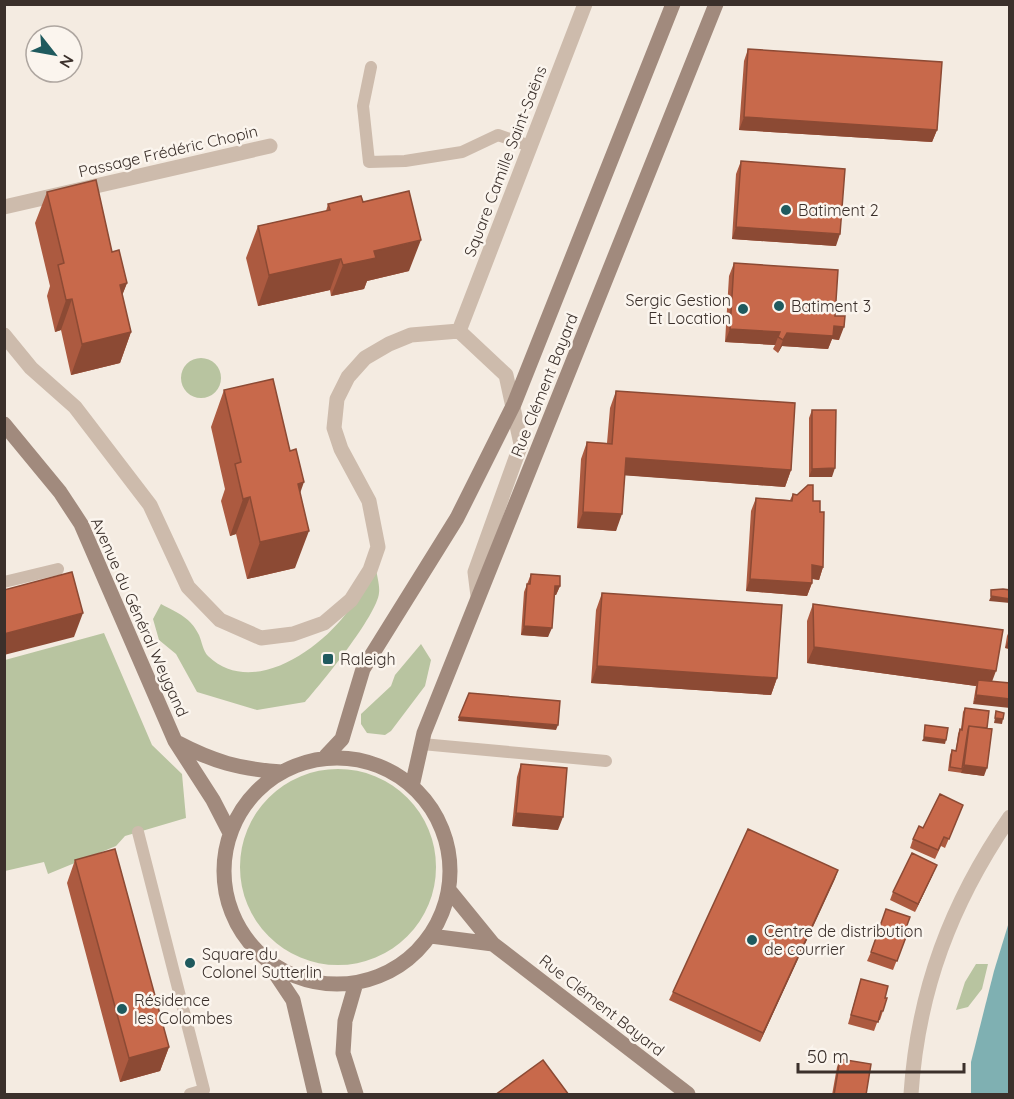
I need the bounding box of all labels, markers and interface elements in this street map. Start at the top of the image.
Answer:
north arrow [24,24,84,84]
text: N [55,52,78,72]
street label: Square Camille Saint-Saëns [459,63,551,259]
street label: Passage Frédéric Chopin [76,121,260,181]
place label: Batiment 2 [798,200,879,220]
marker: Batiment 2 [779,203,793,217]
place label: Sergic Gestion Et Location [626,290,731,328]
place label: Batiment 3 [791,296,871,316]
marker: Batiment 3 [772,299,786,313]
marker: Sergic Gestion Et Location [736,302,750,316]
street label: Rue Clément Bayard [506,310,582,460]
street label: Avenue du Général Weygand [87,514,193,720]
place label: Raleigh [340,649,396,669]
marker: Raleigh [321,652,335,666]
place label: Centre de distribution de courrier [764,921,923,959]
marker: Centre de distribution de courrier [745,933,759,947]
place label: Square du Colonel Sutterlin [202,944,322,982]
street label: Rue Clément Bayard [535,950,669,1060]
marker: Square du Colonel Sutterlin [183,956,197,970]
place label: Résidence les Colombes [134,990,233,1028]
marker: Résidence les Colombes [115,1002,129,1016]
scale bar [798,1036,964,1074]
text: 50 m [807,1045,849,1068]

